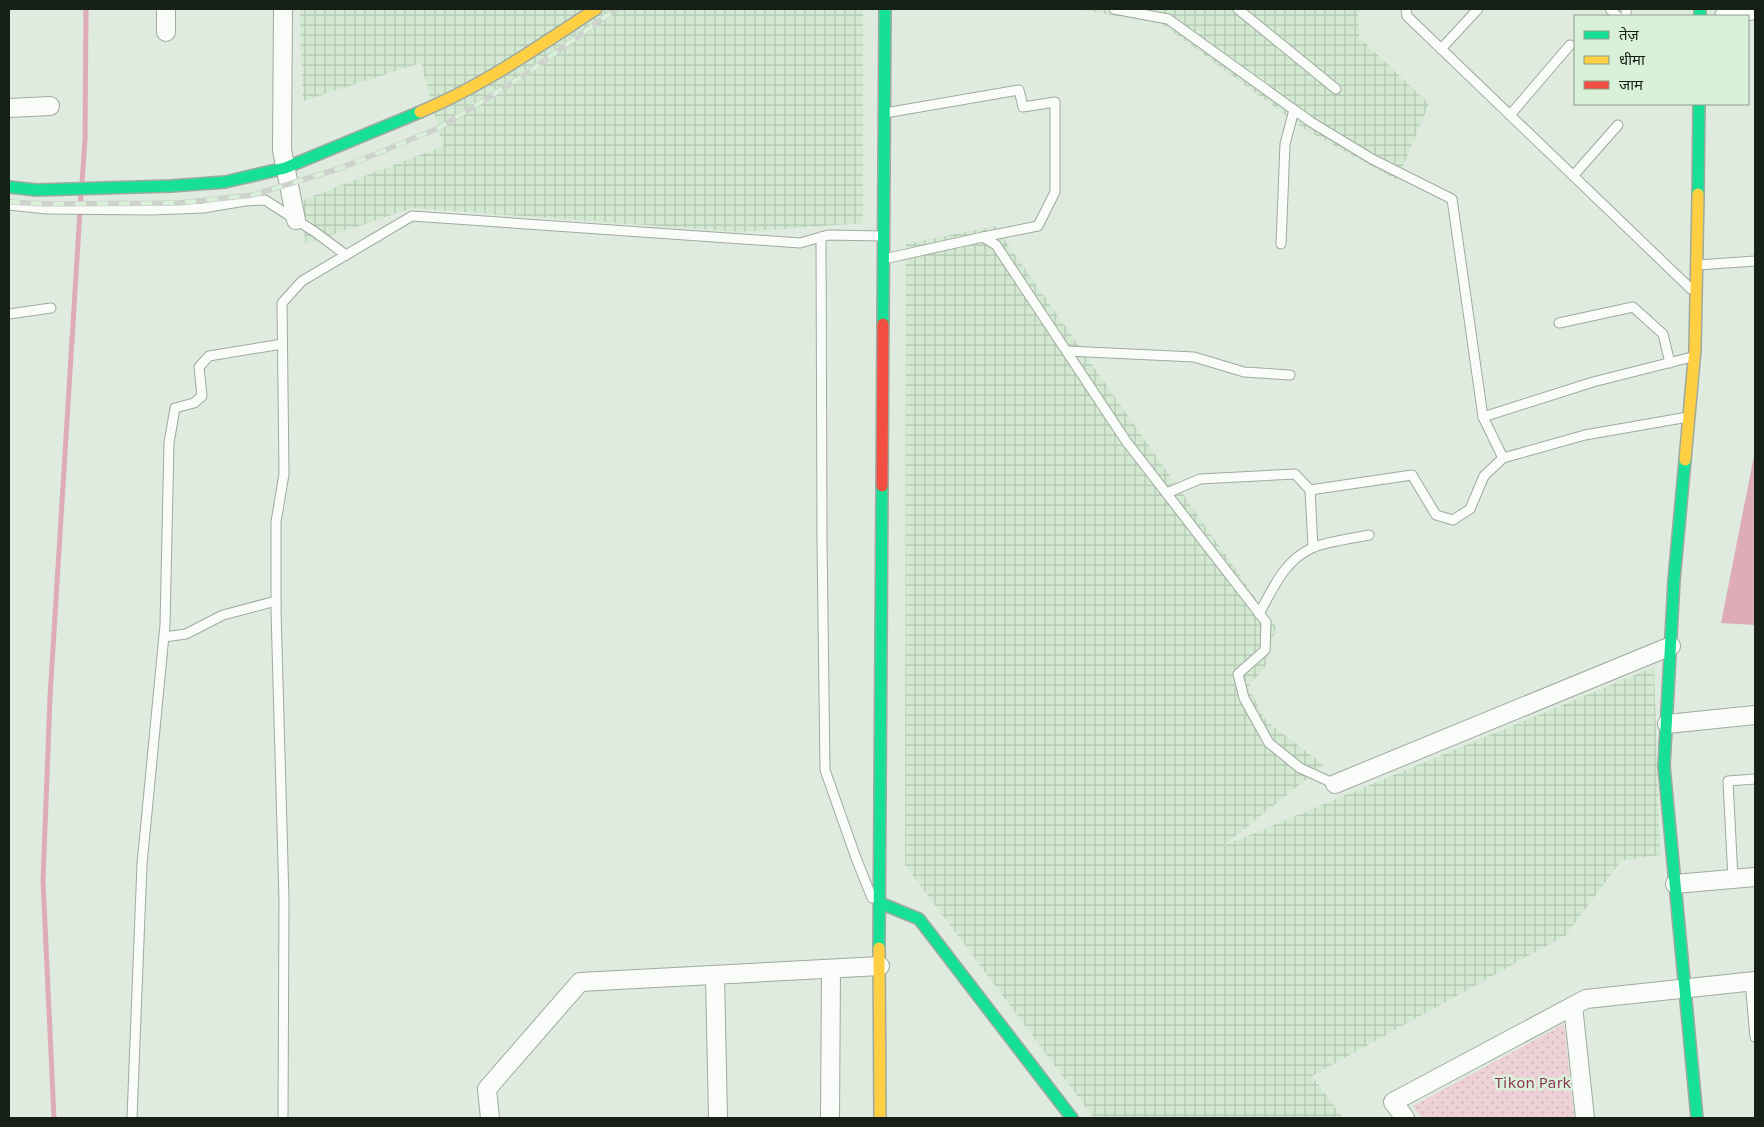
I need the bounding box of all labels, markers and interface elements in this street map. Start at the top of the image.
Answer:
legend [1574,15,1749,105]
text: तेज़ [1619,26,1640,44]
text: धीमा [1619,51,1646,69]
text: जाम [1619,76,1644,94]
park label: Tikon Park [1495,1073,1571,1092]

